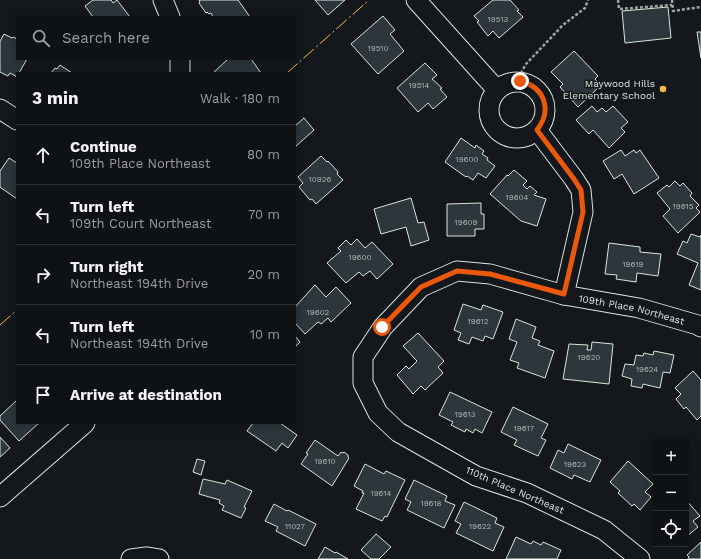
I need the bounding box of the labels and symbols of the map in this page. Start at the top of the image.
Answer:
house number: 19513 [488,15,509,24]
house number: 19510 [368,44,388,53]
route end [511,72,529,90]
place label: Maywood Hills Elementary School [563,78,655,101]
house number: 19514 [409,81,429,90]
marker: Maywood Hills Elementary School [658,84,668,94]
house number: 19600 [456,155,478,164]
house number: 10926 [309,175,331,184]
house number: 19604 [506,193,528,202]
house number: 19615 [673,202,694,211]
house number: 19609 [455,218,477,227]
house number: 19600 [349,253,371,262]
house number: 19619 [623,260,644,269]
street label: 109th Place Northeast [578,292,687,327]
house number: 19602 [307,308,330,317]
house number: 19612 [468,317,489,326]
route start [373,318,391,336]
house number: 19620 [578,353,600,362]
house number: 19624 [636,365,658,374]
house number: 19613 [455,410,476,419]
house number: 19617 [514,424,535,433]
house number: 19610 [314,457,336,466]
house number: 19623 [564,460,586,469]
street label: 110th Place Northeast [464,464,567,516]
house number: 19614 [371,489,392,498]
house number: 19618 [421,499,442,508]
house number: 11027 [285,522,306,531]
house number: 19622 [469,522,491,531]

